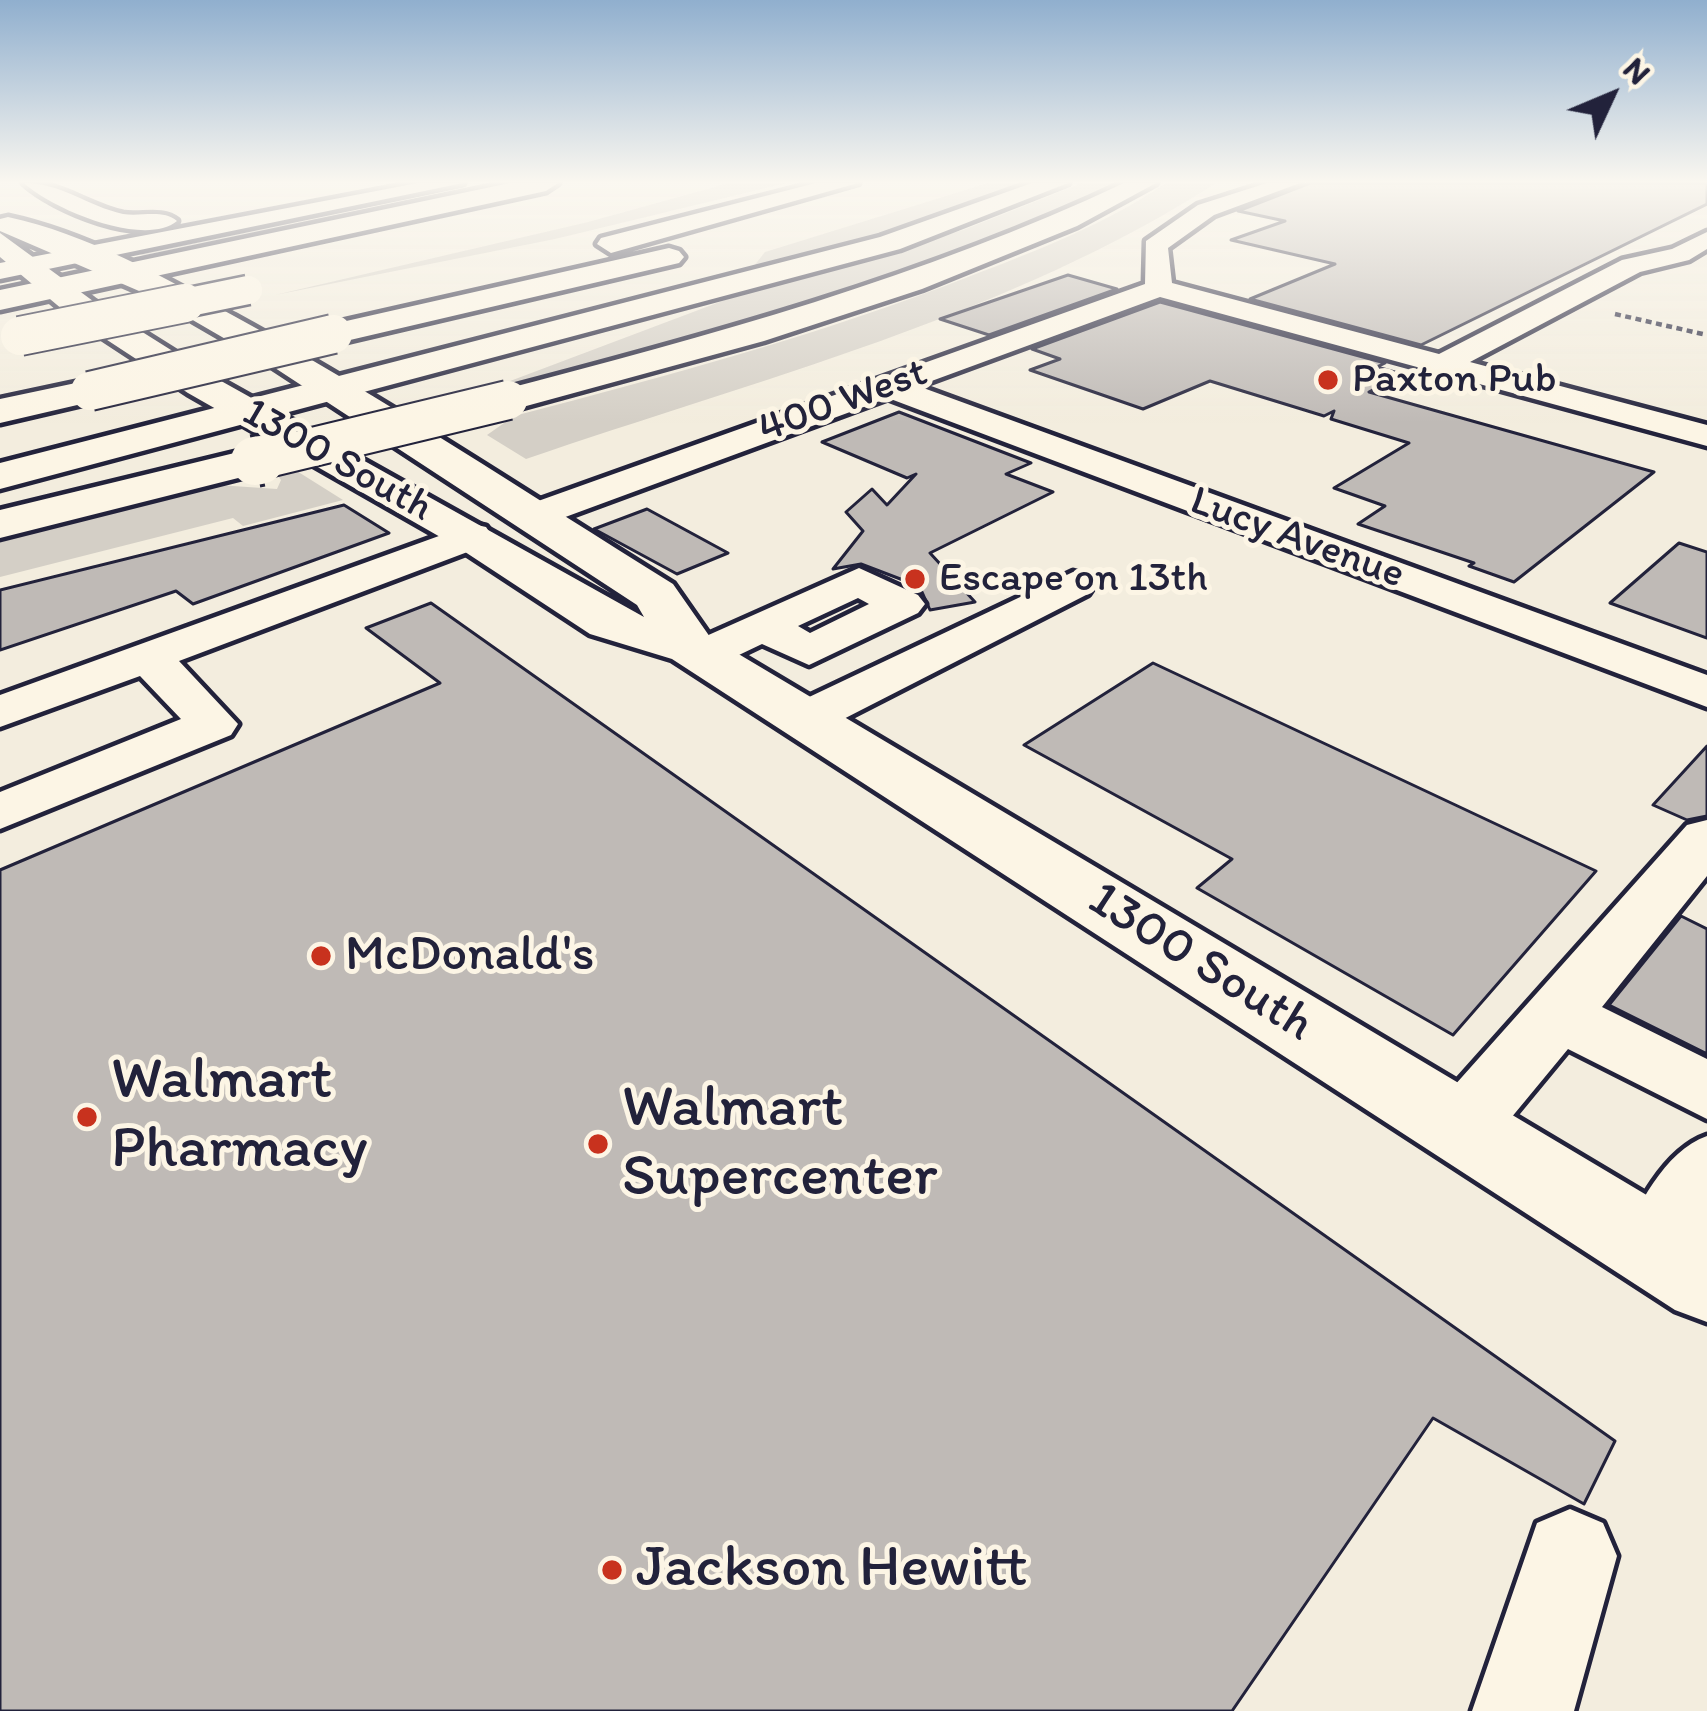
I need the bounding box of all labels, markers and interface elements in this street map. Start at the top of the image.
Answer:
north arrow [1551,36,1671,156]
text: N [1615,49,1659,92]
street label: 400 West [752,348,934,456]
place label: Paxton Pub [1352,355,1557,405]
marker: Paxton Pub [1315,367,1341,393]
street label: 1300 South [233,388,441,534]
street label: Lucy Avenue [1183,477,1411,601]
place label: Escape on 13th [939,554,1208,604]
marker: Escape on 13th [902,566,928,592]
street label: 1300 South [1076,870,1324,1056]
place label: McDonald's [345,925,594,987]
marker: McDonald's [308,943,334,969]
place label: Walmart Pharmacy [111,1046,368,1187]
place label: Walmart Supercenter [622,1074,938,1215]
marker: Walmart Pharmacy [74,1104,100,1130]
marker: Walmart Supercenter [585,1131,611,1157]
place label: Jackson Hewitt [636,1534,1028,1606]
marker: Jackson Hewitt [599,1557,625,1583]

